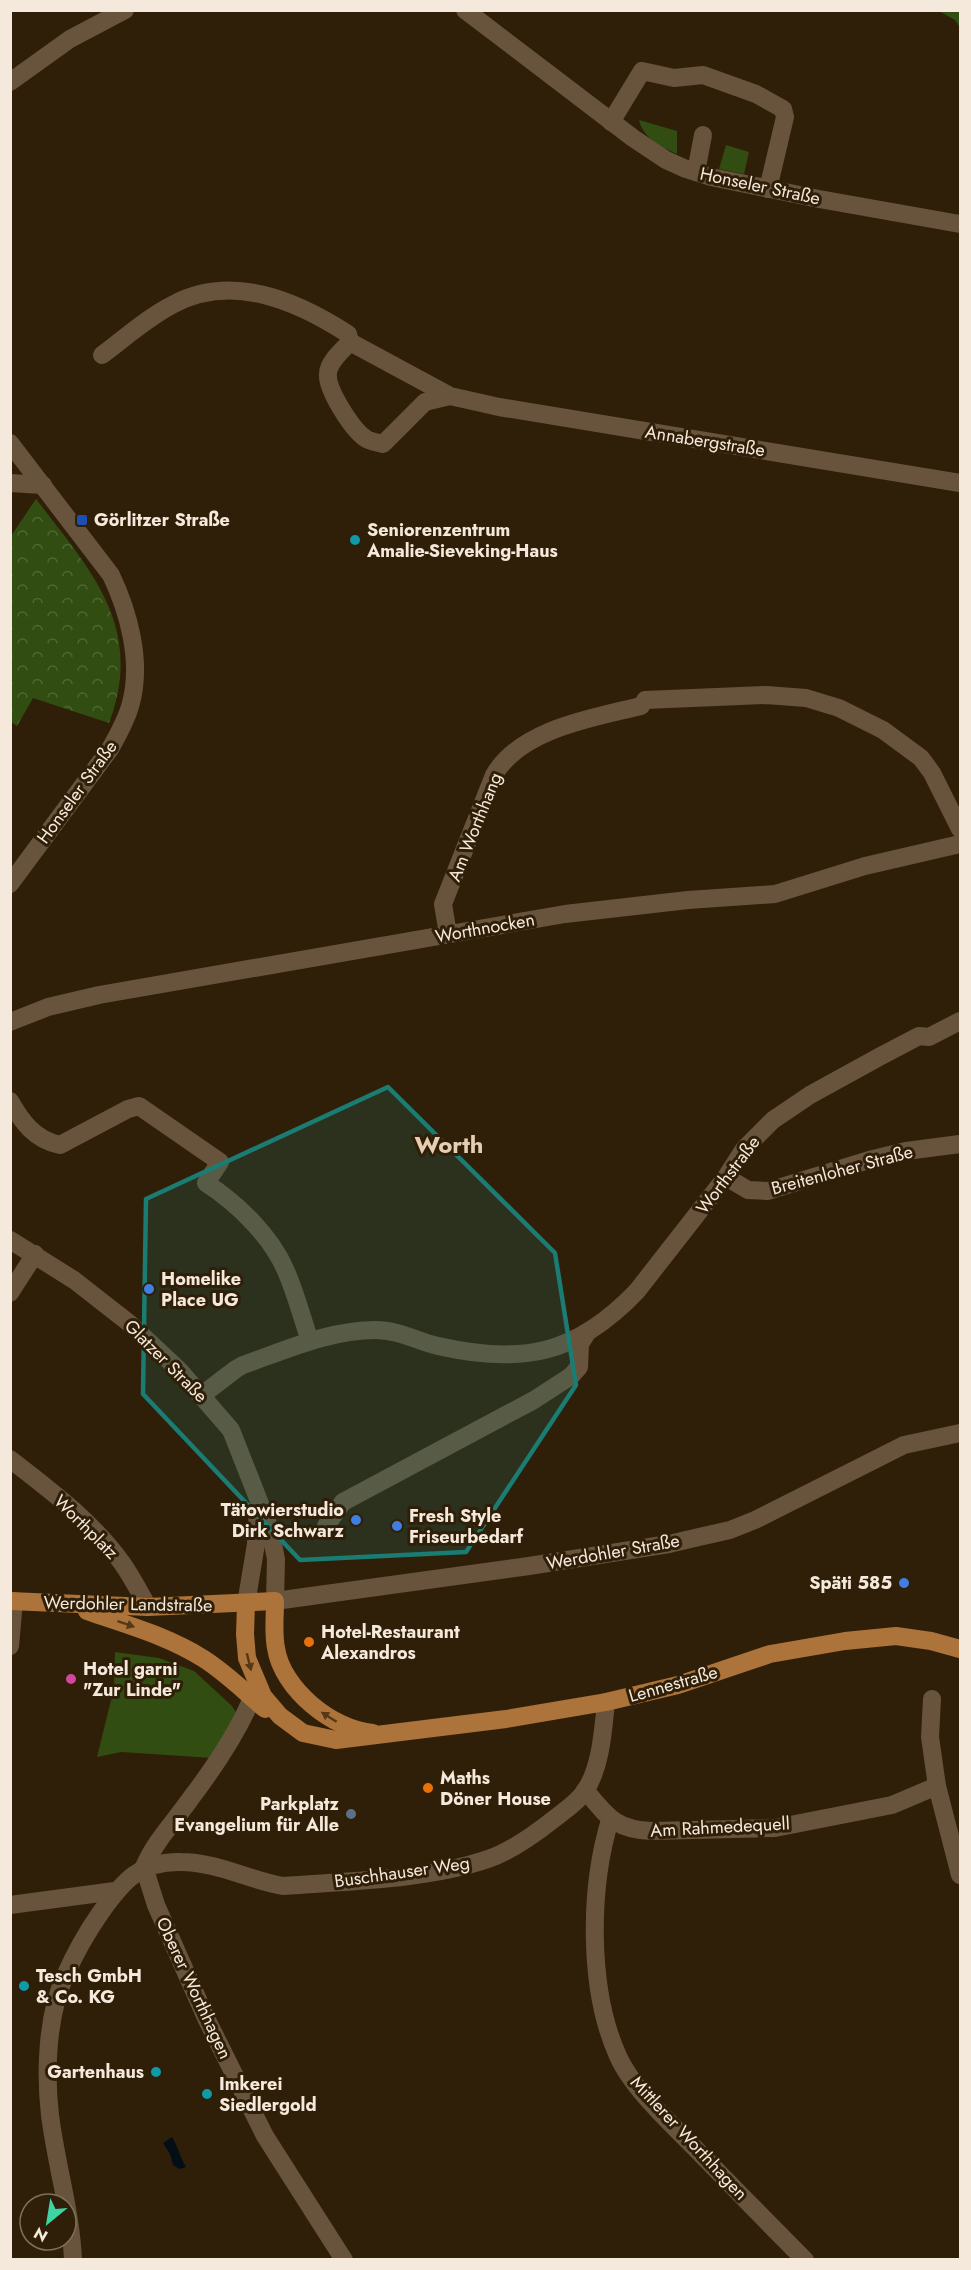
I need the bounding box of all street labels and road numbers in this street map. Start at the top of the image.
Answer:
street label: Honseler Straße [698,161,822,211]
street label: Annabergstraße [643,419,767,463]
street label: Honseler Straße [31,735,123,849]
street label: Am Worthhang [441,769,509,885]
street label: Worthnocken [433,906,537,950]
street label: Worthstraße [690,1130,766,1220]
street label: Breitenloher Straße [768,1139,916,1201]
street label: Glatzer Straße [118,1313,214,1409]
street label: Worthplatz [48,1489,125,1566]
street label: Werdohler Straße [544,1527,682,1577]
street label: Werdohler Landstraße [43,1590,213,1618]
street label: Lennestraße [625,1659,721,1709]
street label: Am Rahmedequell [650,1810,790,1844]
street label: Buschhauser Weg [333,1850,471,1894]
street label: Oberer Worthhagen [150,1913,238,2063]
street label: Mittlerer Worthhagen [624,2070,754,2206]

